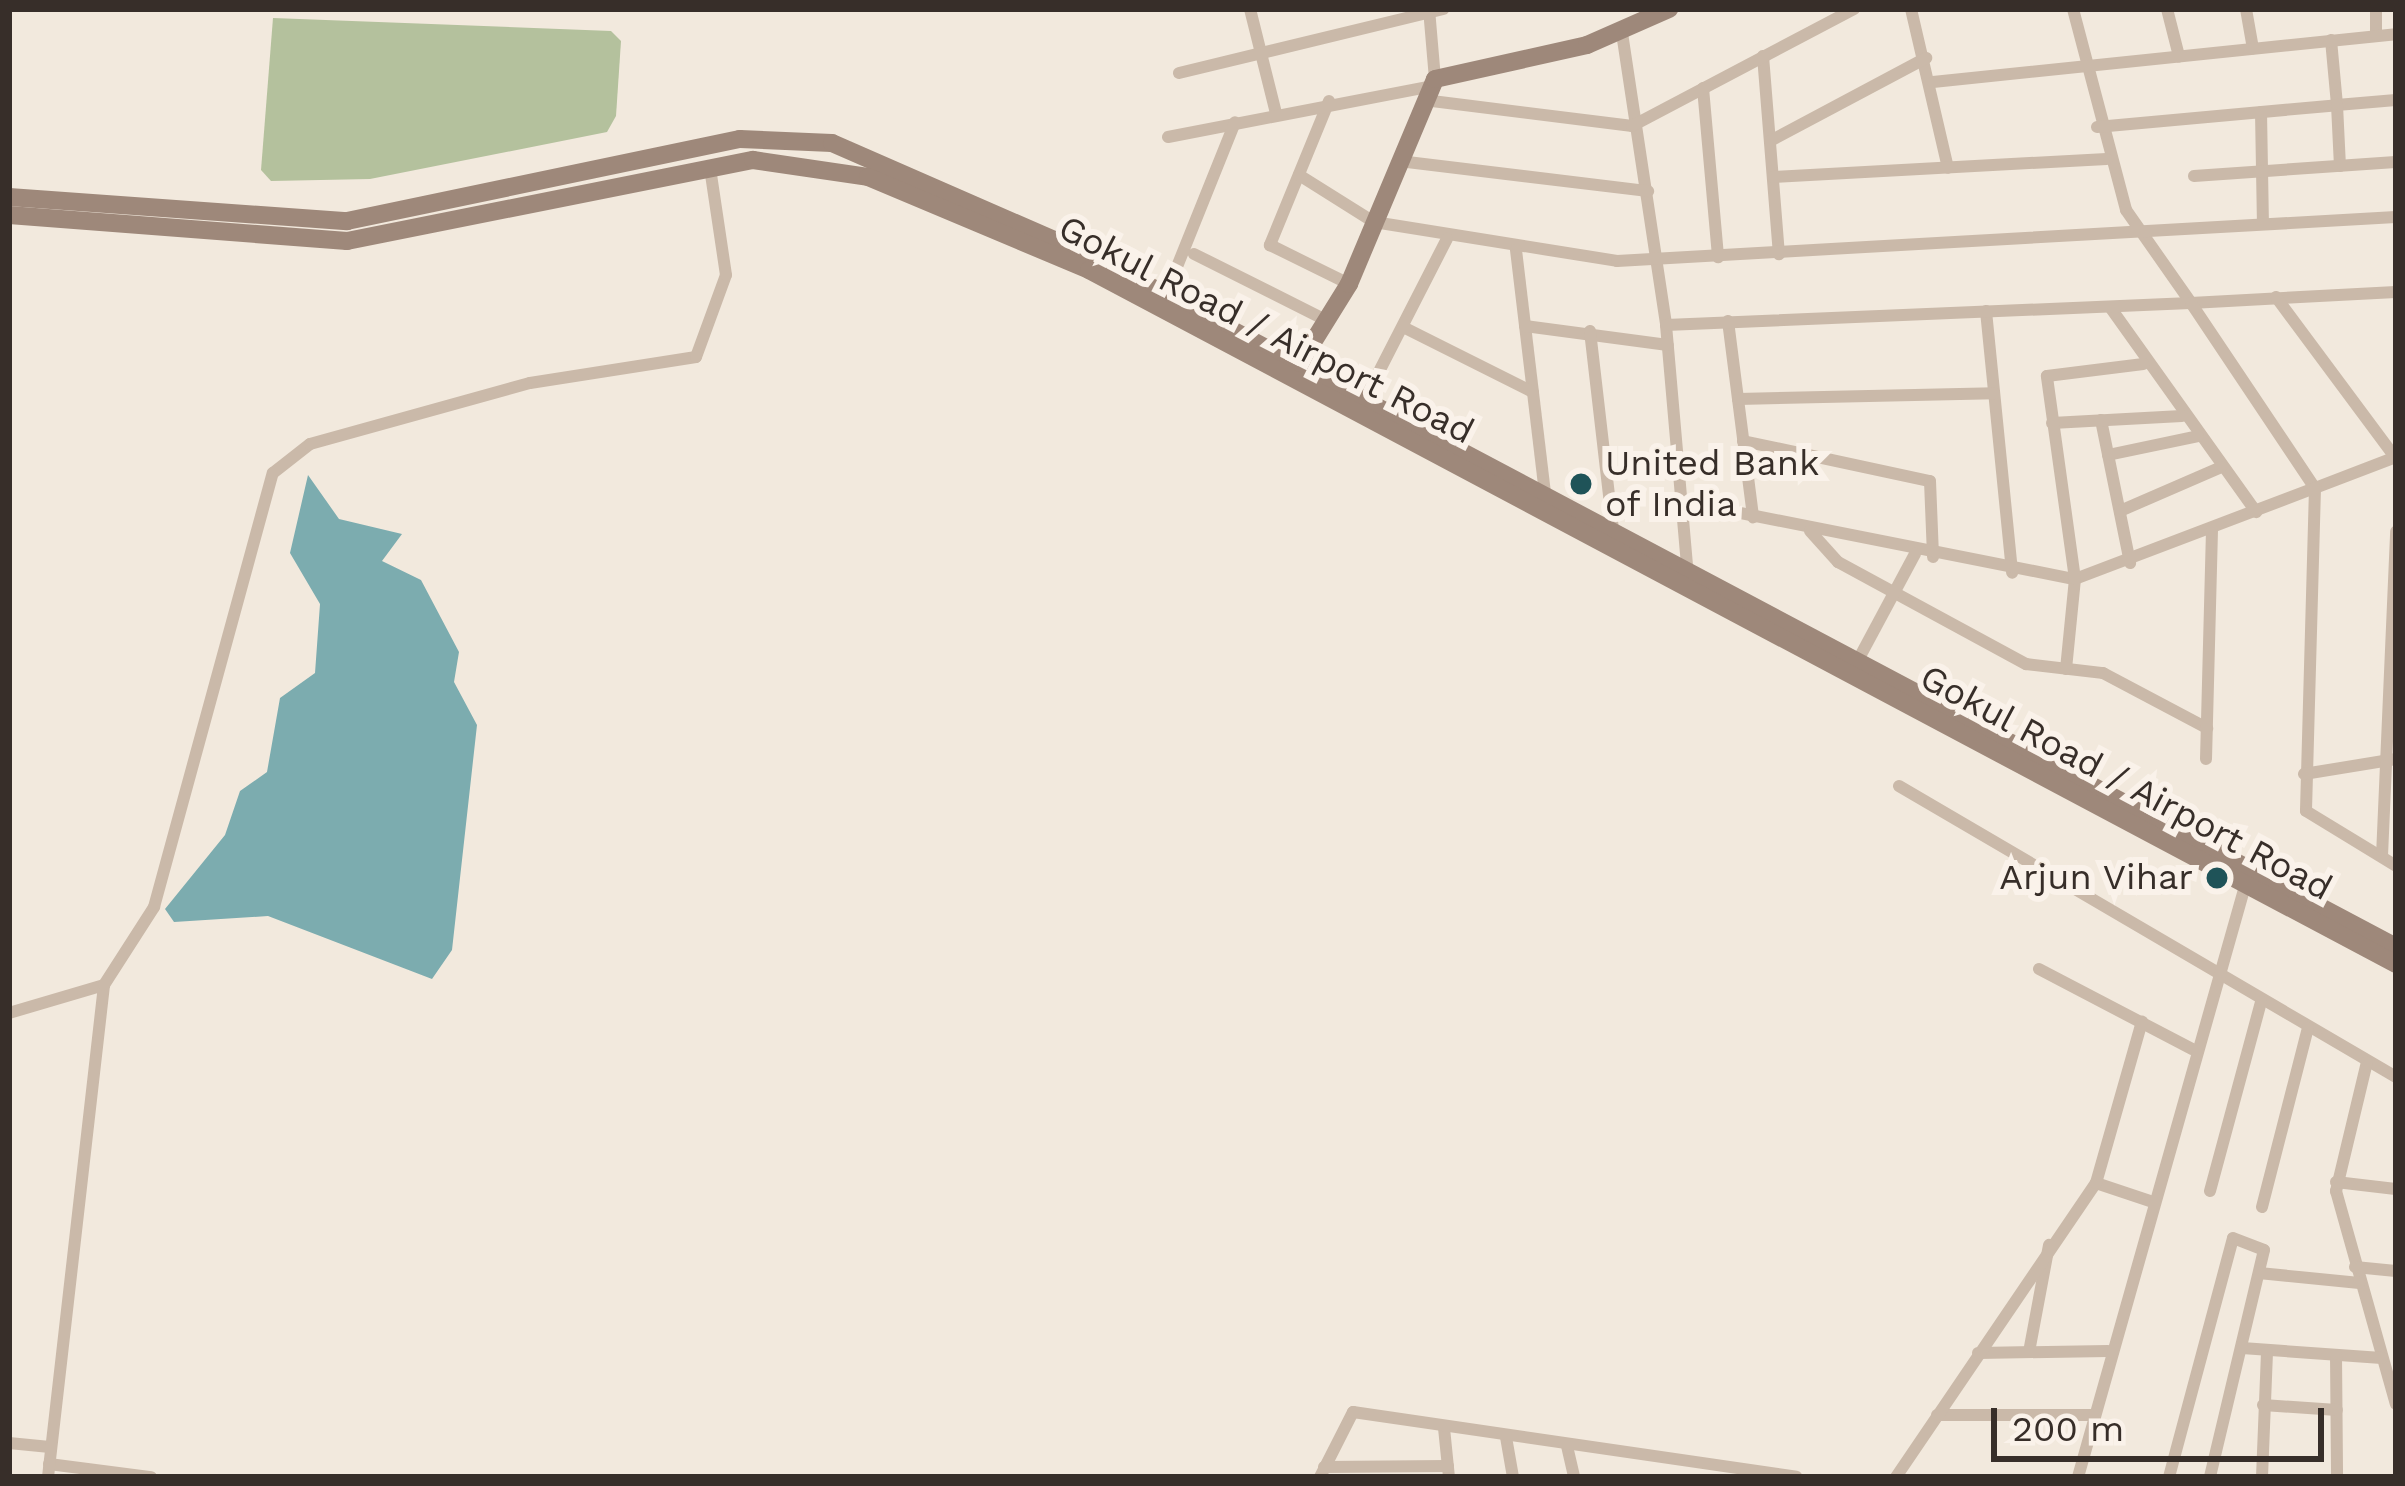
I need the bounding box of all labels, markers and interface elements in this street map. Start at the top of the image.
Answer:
street label: Gokul Road / Airport Road [1050,206,1482,454]
place label: United Bank of India [1605,441,1819,526]
marker: United Bank of India [1568,471,1594,497]
street label: Gokul Road / Airport Road [1912,655,2340,911]
place label: Arjun Vihar [1998,856,2193,900]
marker: Arjun Vihar [2204,865,2230,891]
scale bar [1997,1384,2330,1458]
text: 200 m [2012,1408,2124,1450]

